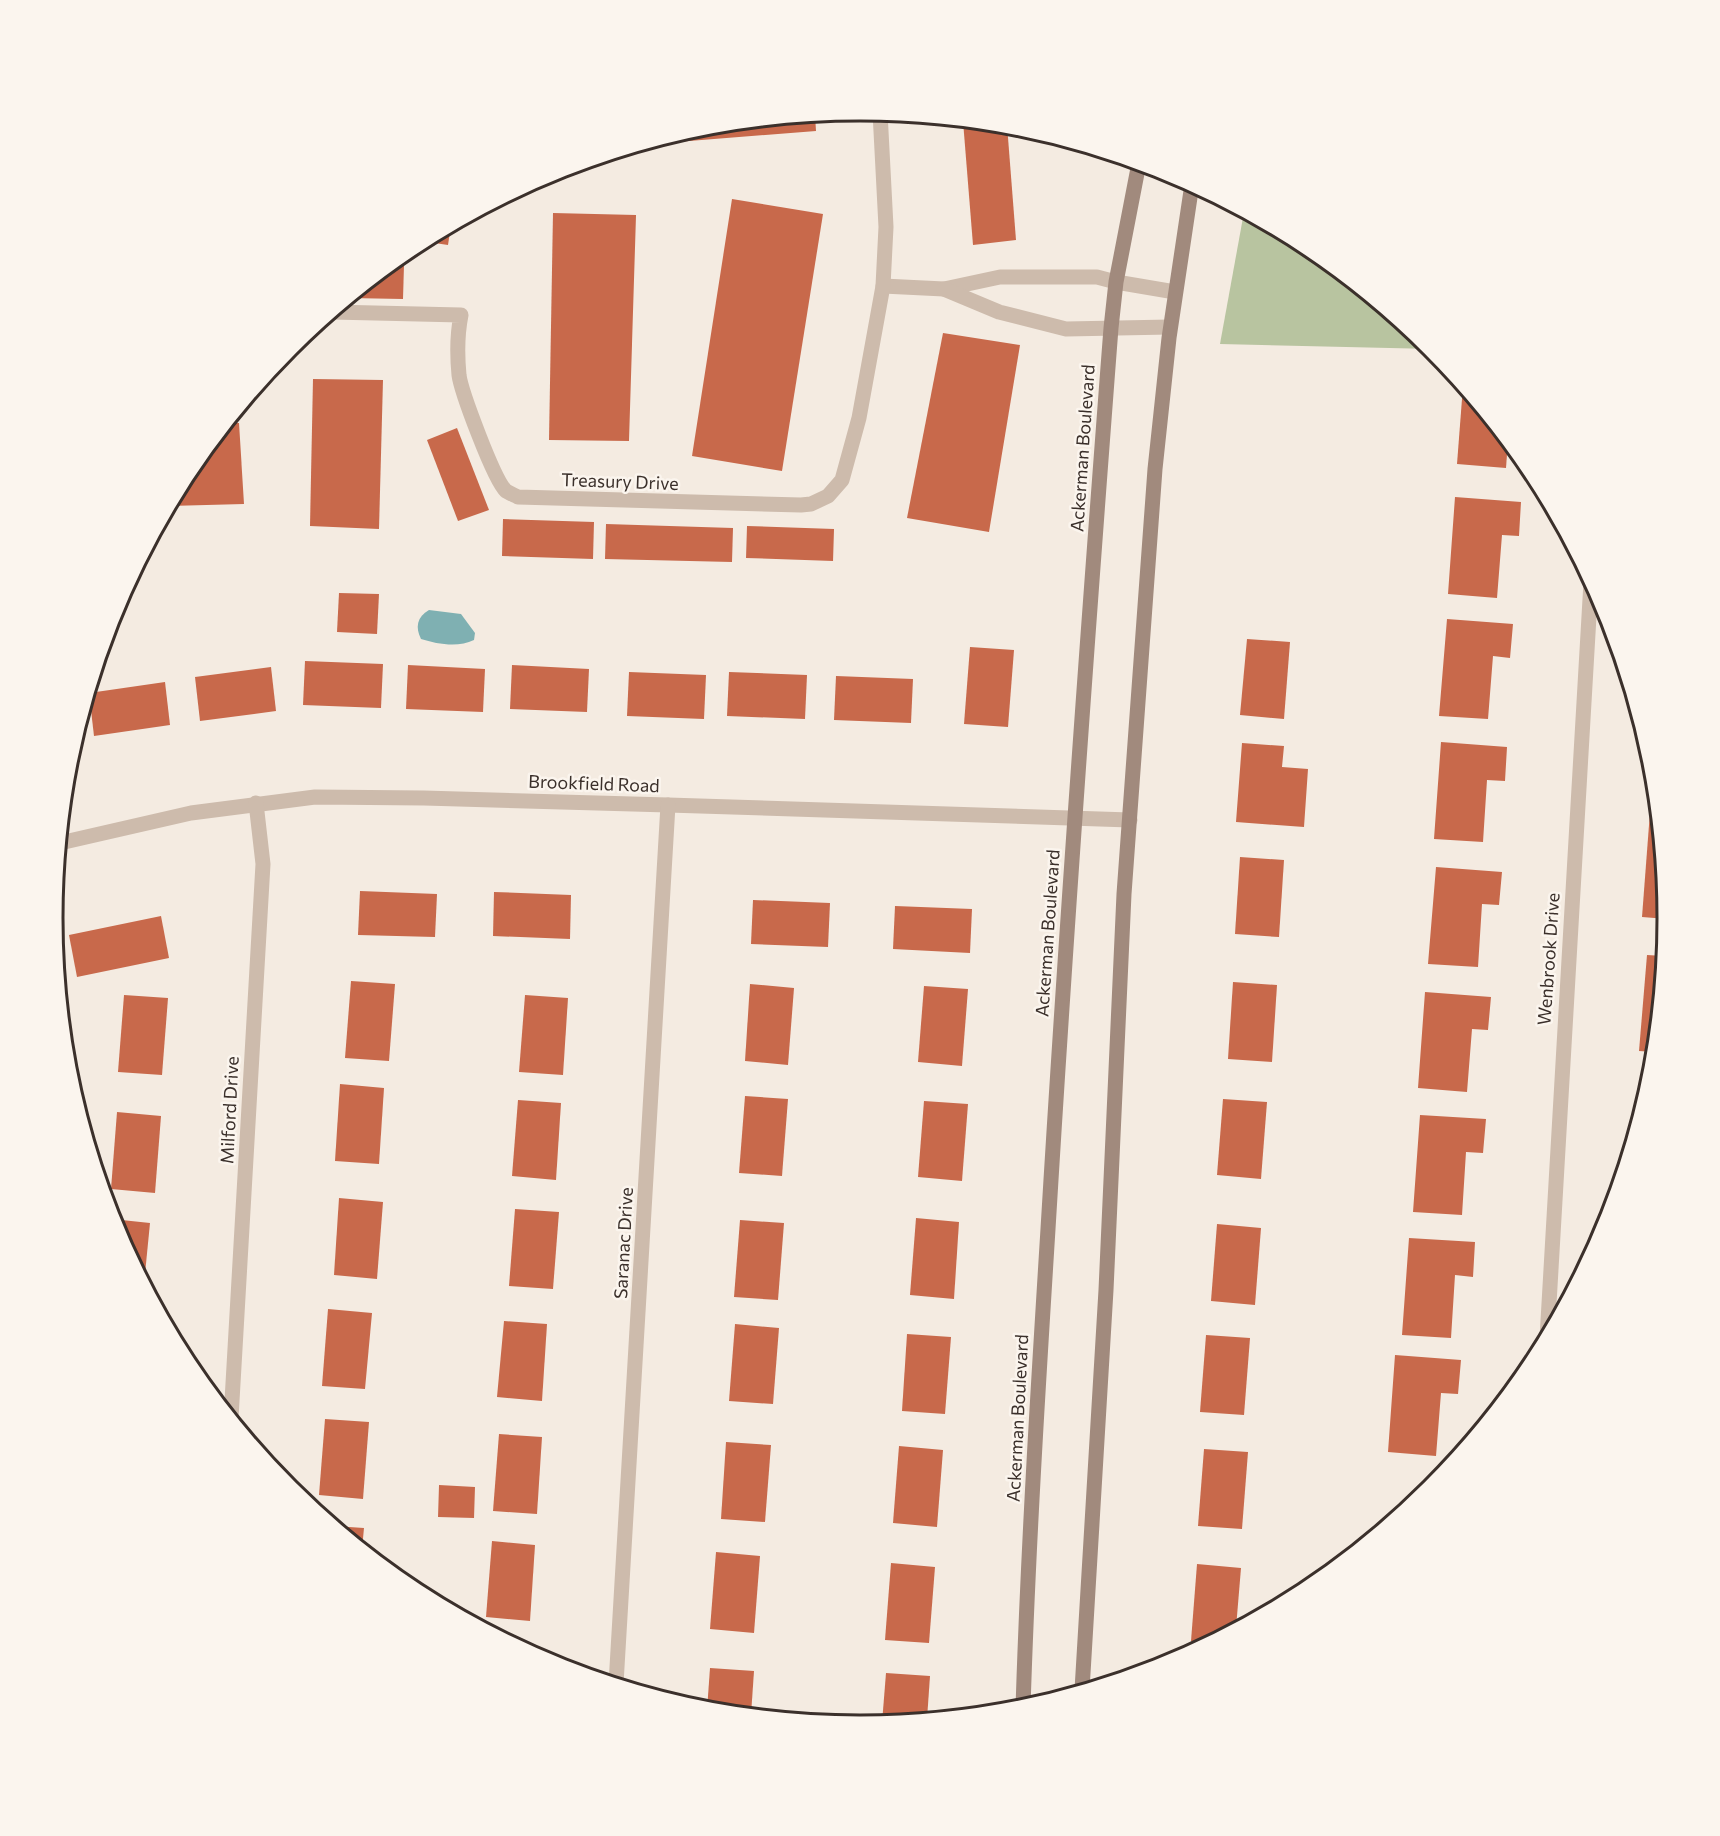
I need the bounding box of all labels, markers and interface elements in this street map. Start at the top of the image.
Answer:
street label: Ackerman Boulevard [1065,364,1099,532]
street label: Treasury Drive [561,468,679,494]
street label: Brookfield Road [528,770,660,796]
street label: Ackerman Boulevard [1030,849,1064,1017]
street label: Wenbrook Drive [1532,892,1564,1026]
street label: Milford Drive [215,1055,243,1165]
street label: Saranac Drive [609,1187,637,1299]
street label: Ackerman Boulevard [1002,1334,1032,1502]

